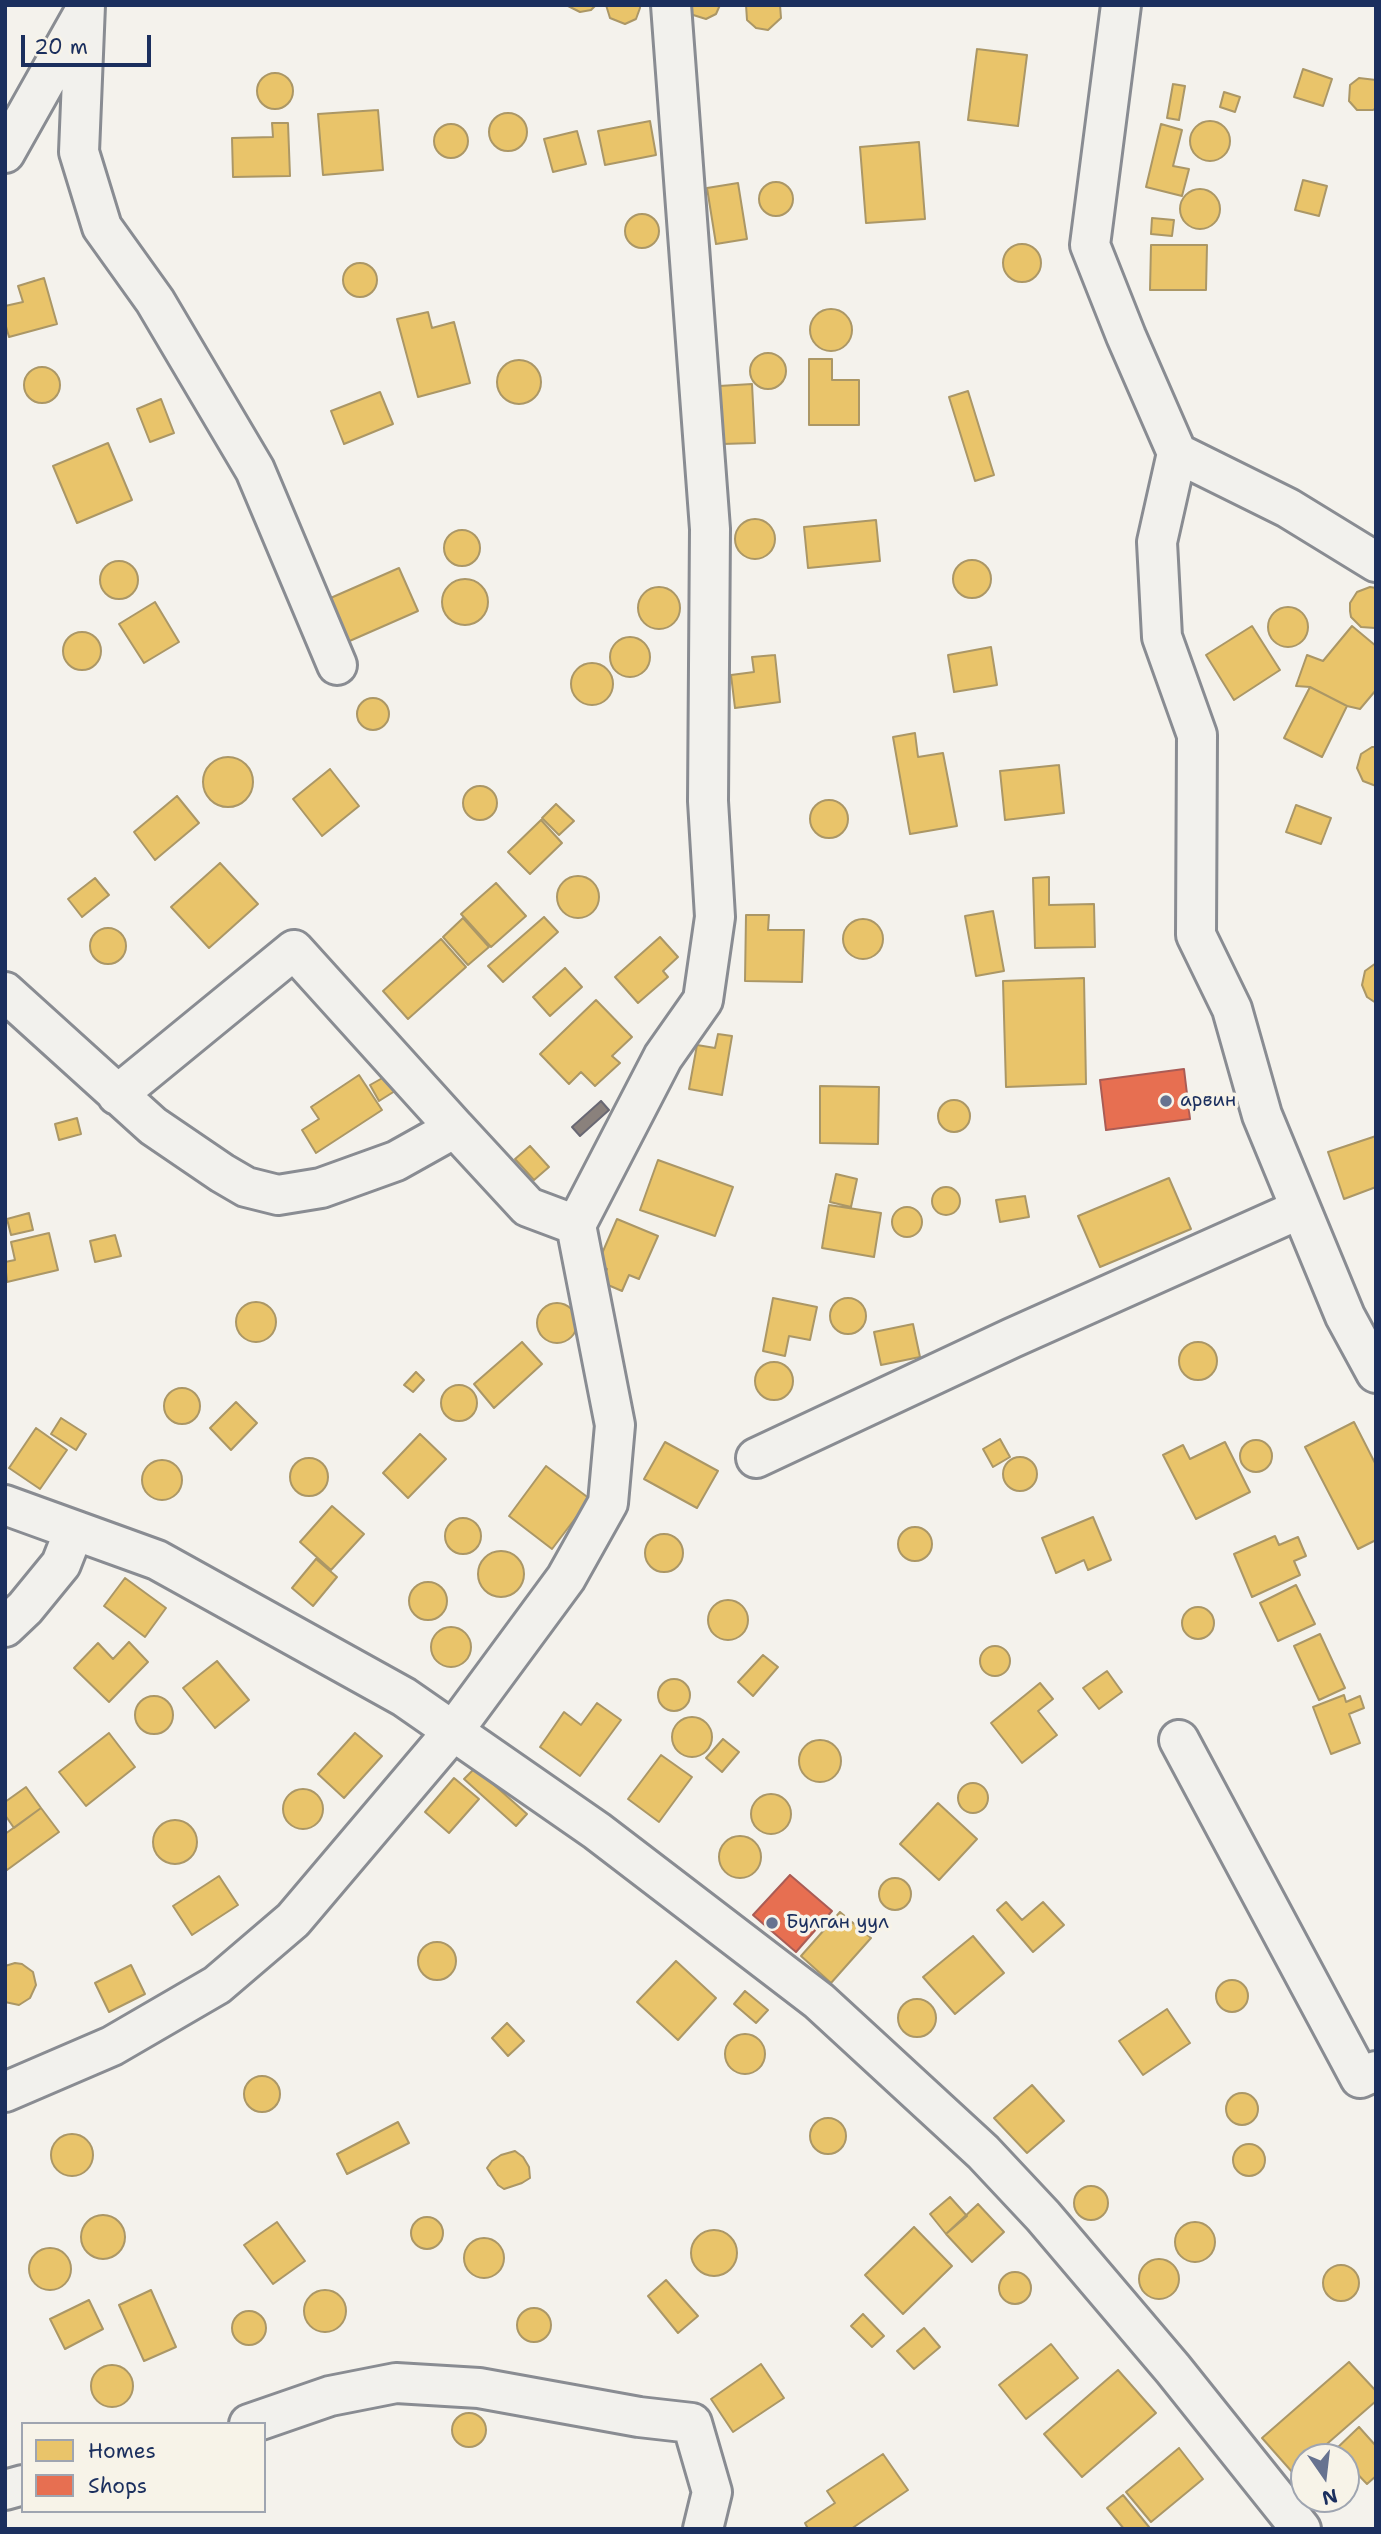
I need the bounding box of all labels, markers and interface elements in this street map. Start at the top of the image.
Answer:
scale bar [24,21,154,65]
text: 20 m [34,33,88,61]
place label: арвин [1180,1090,1236,1112]
marker: арвин [1158,1093,1174,1109]
place label: Булган уул [786,1912,889,1934]
marker: Булган уул [764,1915,780,1931]
legend [21,2422,266,2513]
text: Homes [88,2437,156,2465]
north arrow [1290,2443,1360,2513]
text: Shops [88,2472,147,2500]
text: N [1319,2483,1340,2511]

